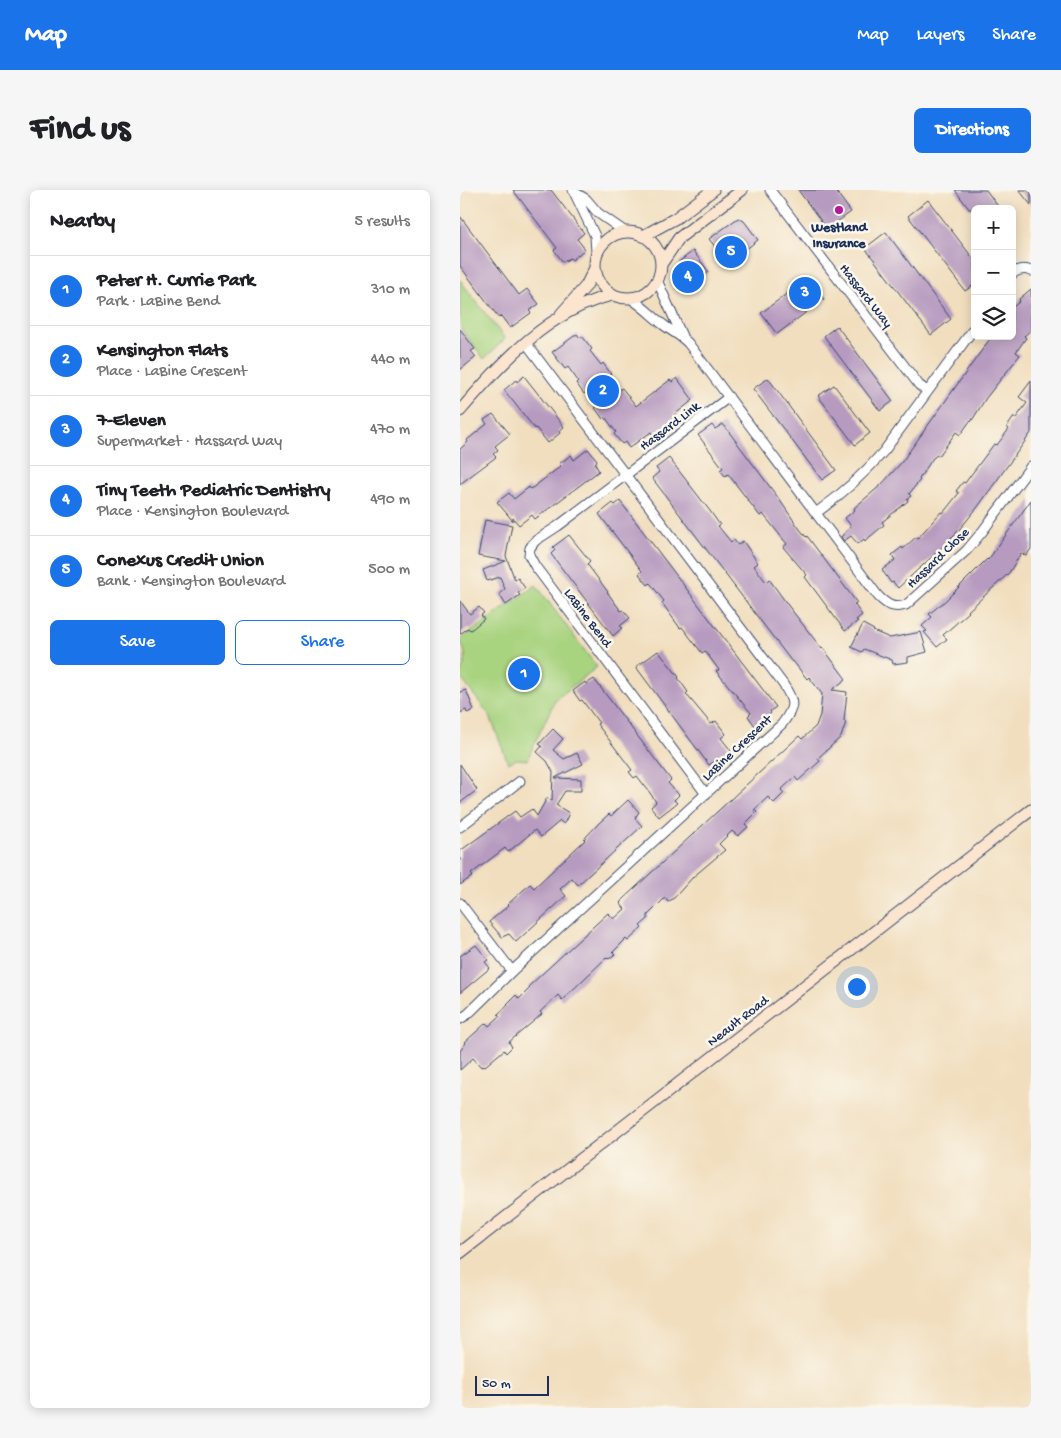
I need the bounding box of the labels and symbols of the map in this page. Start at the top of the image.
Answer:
marker: Westland Insurance [833,204,845,216]
place label: Westland Insurance [810,220,869,253]
pin: 5 [715,233,747,271]
pin: 4 [672,258,704,296]
street label: Hassard Way [835,261,895,332]
pin: 3 [789,274,821,312]
pin: 2 [587,372,619,410]
street label: Hassard Link [637,398,706,455]
street label: Hassard Close [904,524,974,593]
street label: LaBine Bend [559,586,616,653]
pin: 1 [508,655,540,693]
street label: LaBine Crescent [699,711,777,786]
your location [844,974,870,1000]
street label: Neault Road [704,992,774,1051]
scale bar [475,1373,549,1396]

